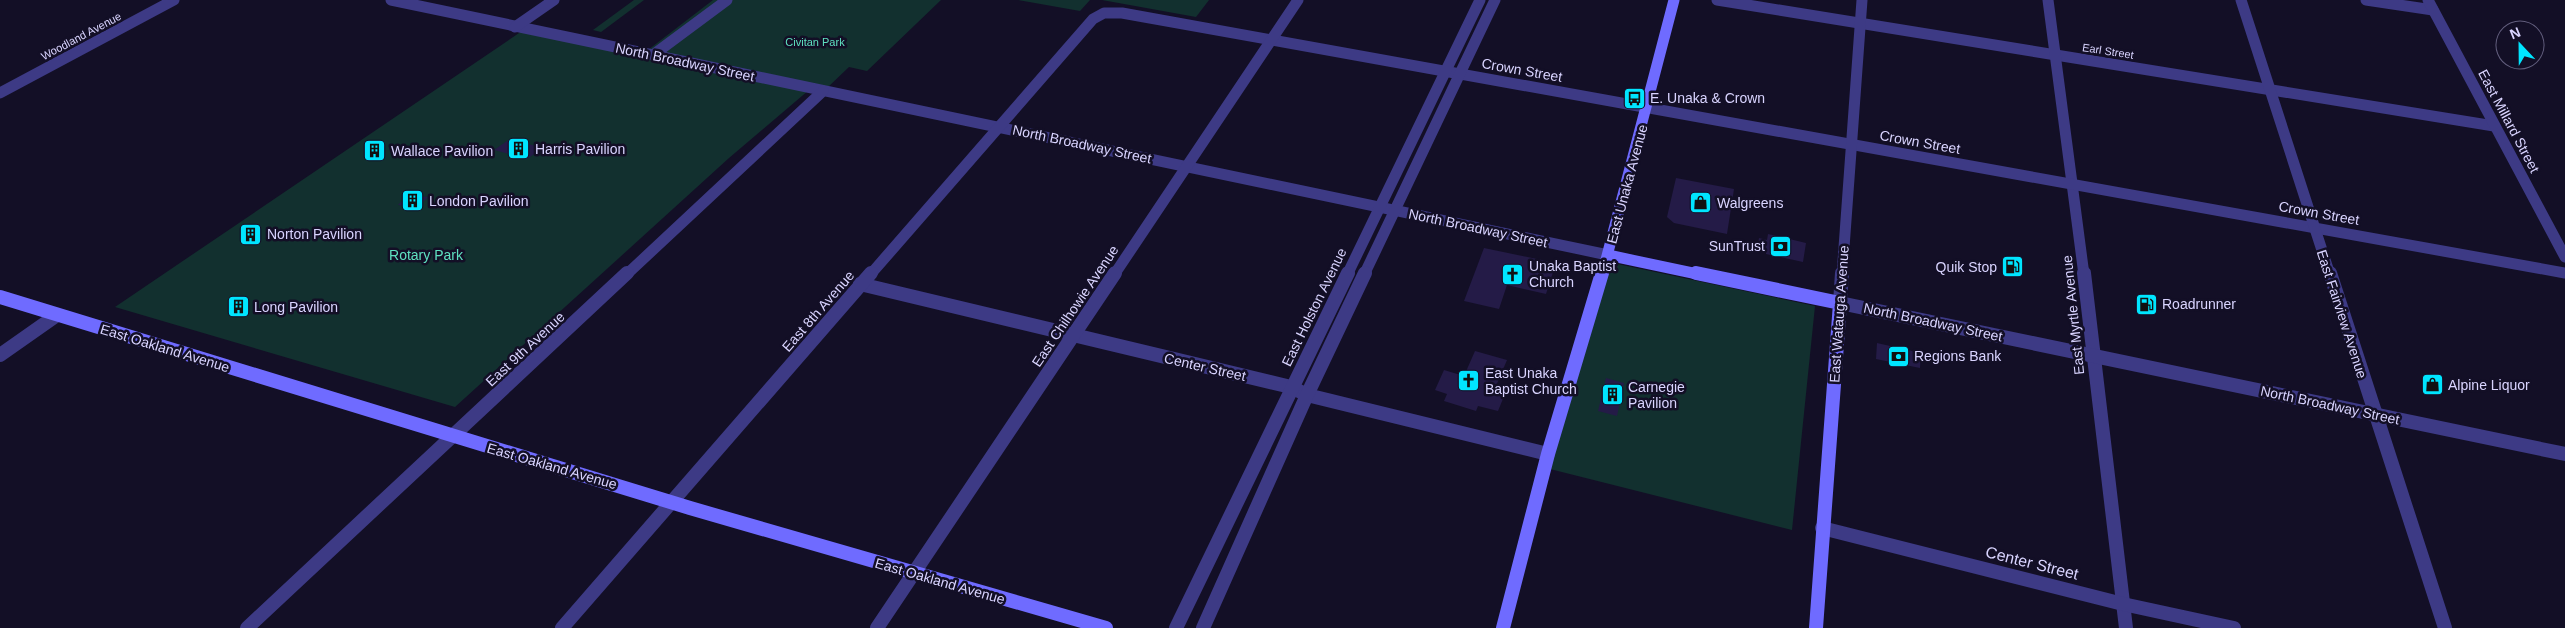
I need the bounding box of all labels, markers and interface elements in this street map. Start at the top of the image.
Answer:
street label: Woodland Avenue [39,10,123,62]
north arrow [2495,20,2545,70]
text: N [2507,24,2523,42]
park label: Civitan Park [785,36,845,48]
street label: North Broadway Street [614,39,756,85]
street label: Earl Street [2081,41,2135,61]
street label: Crown Street [1480,55,1564,85]
street label: East Millard Street [2475,67,2543,175]
bus stop icon: E. Unaka & Crown [1622,86,1646,110]
place label: E. Unaka & Crown [1650,90,1765,106]
street label: North Broadway Street [1011,121,1153,167]
street label: East Unaka Avenue [1603,122,1651,245]
street label: Crown Street [1878,127,1962,157]
building icon: Harris Pavilion [507,137,531,161]
building icon: Wallace Pavilion [363,139,387,163]
place label: Harris Pavilion [535,141,625,157]
place label: Wallace Pavilion [391,143,493,159]
building icon: London Pavilion [401,189,425,213]
shop icon: Walgreens [1689,191,1713,215]
place label: London Pavilion [429,193,529,209]
place label: Walgreens [1717,195,1783,211]
street label: Crown Street [2277,198,2361,228]
street label: North Broadway Street [1407,205,1549,251]
building icon: Norton Pavilion [239,222,263,246]
place label: Norton Pavilion [267,226,362,242]
bank icon: SunTrust [1769,234,1793,258]
place label: SunTrust [1709,238,1765,254]
street label: East Chilhowie Avenue [1028,242,1122,370]
street label: East Holston Avenue [1278,245,1350,369]
street label: East Watauga Avenue [1826,245,1852,383]
park label: Rotary Park [389,247,464,263]
street label: East Fairview Avenue [2314,248,2370,381]
street label: East Myrtle Avenue [2059,254,2087,376]
fuel station icon: Quik Stop [2001,255,2025,279]
place label: Unaka Baptist Church [1529,258,1616,290]
place label: Quik Stop [1936,259,1997,275]
church icon: Unaka Baptist Church [1501,262,1525,286]
street label: East 8th Avenue [779,267,858,355]
fuel station icon: Roadrunner [2134,292,2158,316]
building icon: Long Pavilion [226,295,250,319]
place label: Roadrunner [2162,296,2236,312]
place label: Long Pavilion [254,299,338,315]
street label: North Broadway Street [1862,299,2004,345]
street label: East 9th Avenue [482,308,568,390]
street label: East Oakland Avenue [98,321,232,375]
bank icon: Regions Bank [1886,344,1910,368]
place label: Regions Bank [1914,348,2002,364]
street label: Center Street [1163,350,1247,384]
place label: East Unaka Baptist Church [1485,365,1577,397]
church icon: East Unaka Baptist Church [1457,369,1481,393]
shop icon: Alpine Liquor [2420,373,2444,397]
place label: Alpine Liquor [2448,377,2530,393]
place label: Carnegie Pavilion [1628,379,1685,411]
street label: North Broadway Street [2259,382,2401,428]
building icon: Carnegie Pavilion [1600,383,1624,407]
street label: East Oakland Avenue [485,440,619,492]
street label: Center Street [1984,543,2081,583]
street label: East Oakland Avenue [873,555,1007,607]

